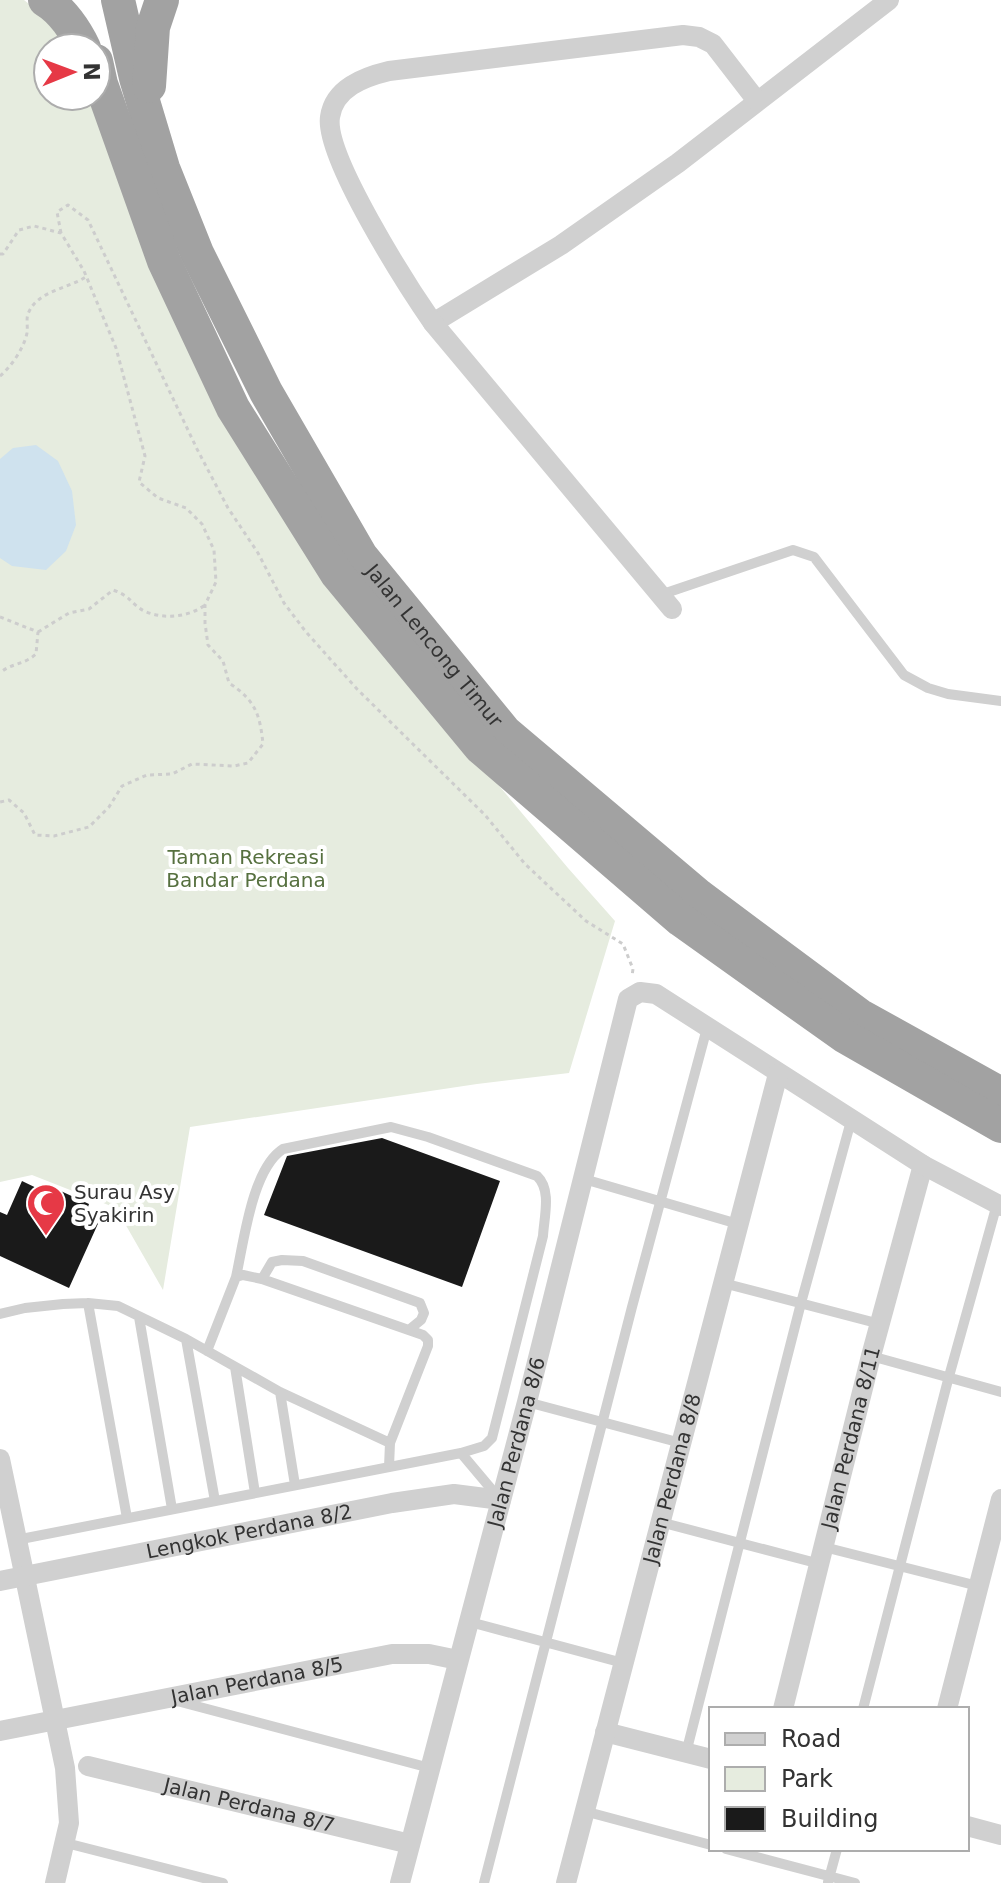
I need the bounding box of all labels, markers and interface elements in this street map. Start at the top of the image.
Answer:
north arrow [32,32,112,112]
text: N [79,62,104,81]
street label: Jalan Lencong Timur [359,558,508,732]
park label: Taman Rekreasi Bandar Perdana [166,845,326,892]
place label: Surau Asy Syakirin [74,1180,175,1227]
mosque icon: Surau Asy Syakirin [25,1182,67,1237]
street label: Jalan Perdana 8/11 [816,1343,885,1533]
street label: Jalan Perdana 8/6 [482,1354,550,1532]
street label: Jalan Perdana 8/8 [638,1391,706,1568]
street label: Lengkok Perdana 8/2 [144,1499,354,1564]
street label: Jalan Perdana 8/5 [167,1652,345,1710]
legend [709,1707,969,1851]
text: Road [781,1725,841,1753]
text: Park [781,1765,833,1793]
street label: Jalan Perdana 8/7 [159,1772,337,1837]
text: Building [781,1805,878,1833]

